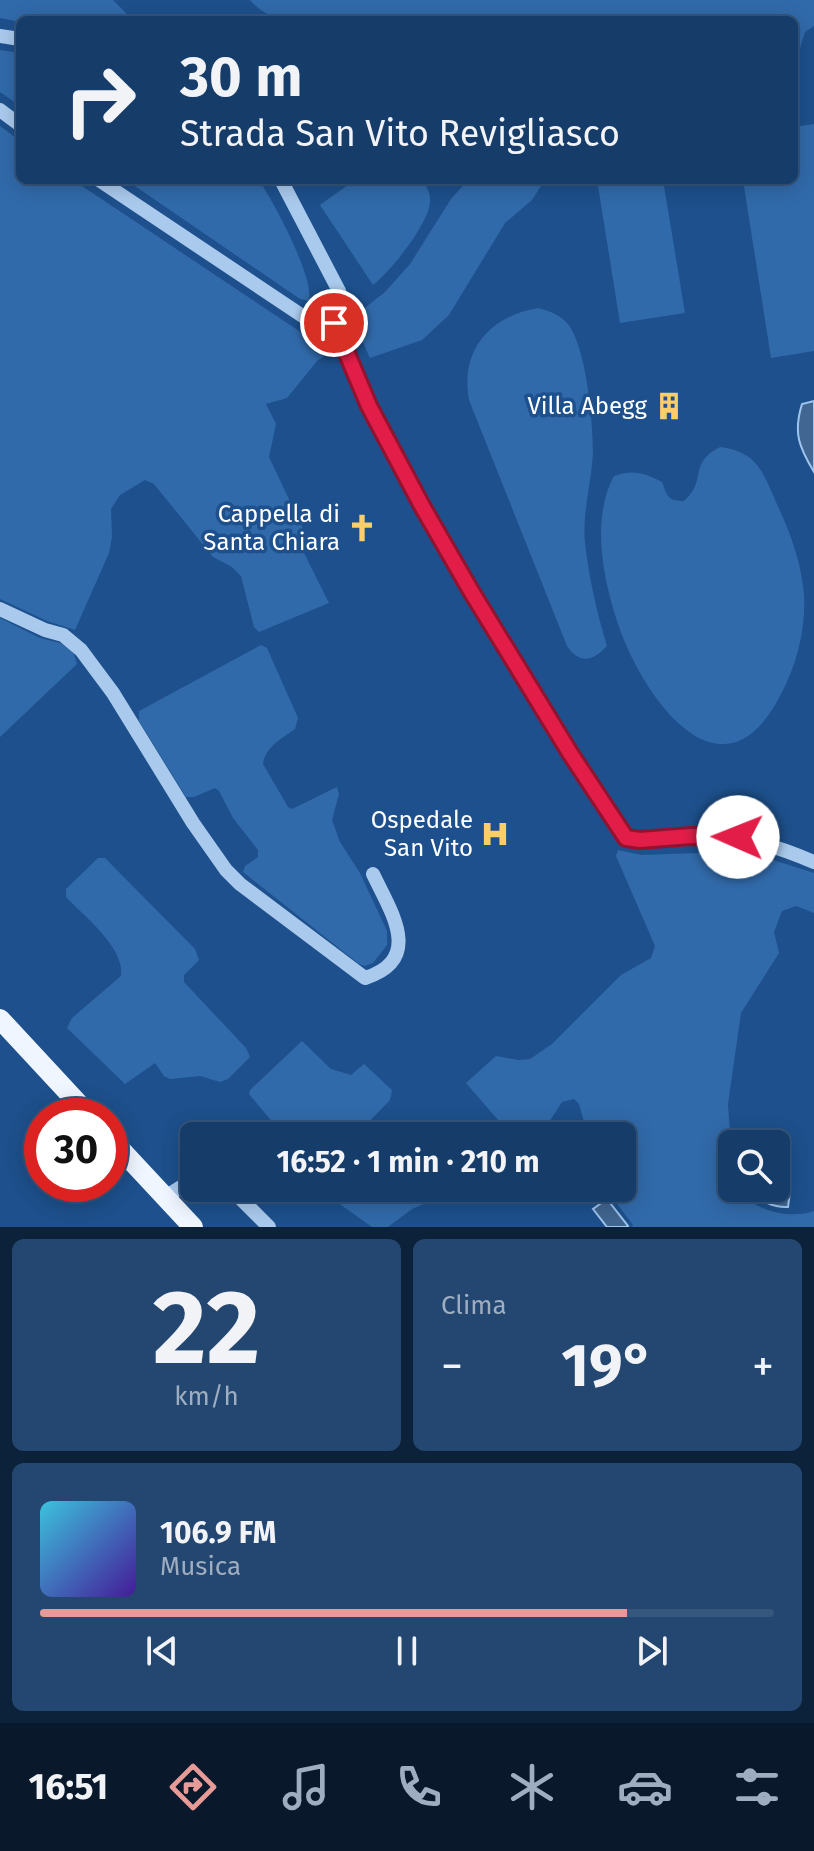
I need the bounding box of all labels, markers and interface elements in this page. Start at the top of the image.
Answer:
text: 30 m [180,44,302,111]
icon: right [48,48,152,152]
text: Strada San Vito Revigliasco [180,112,620,156]
pin [300,289,368,357]
icon: arrive [312,301,356,345]
building icon: Villa Abegg [654,391,684,421]
place label: Villa Abegg [527,392,648,420]
place label: Cappella di Santa Chiara [203,500,340,556]
church icon: Cappella di Santa Chiara [347,513,377,543]
position arrow [696,795,780,879]
place label: Ospedale San Vito [371,806,473,862]
hospital icon: Ospedale San Vito [480,819,510,849]
speed limit sign: 30 [24,1098,128,1202]
map controls [718,1130,790,1202]
button: search [718,1130,790,1202]
text: 16:52 · 1 min · 210 m [276,1144,540,1180]
text: 22 [153,1266,260,1391]
text: Clima [441,1290,507,1321]
text: 19° [561,1330,654,1402]
text: − [441,1340,463,1393]
text: + [752,1340,774,1393]
text: km/h [174,1381,239,1412]
text: 106.9 FM [160,1515,276,1551]
text: Musica [160,1551,241,1582]
icon: previous [140,1629,184,1673]
icon: pause [385,1629,429,1673]
icon: next [630,1629,674,1673]
icon: directions [165,1759,221,1815]
icon: music [278,1759,334,1815]
icon: phone [391,1759,447,1815]
icon: climate [504,1759,560,1815]
icon: car [617,1759,673,1815]
icon: filters [729,1759,785,1815]
text: 16:51 [28,1765,108,1809]

